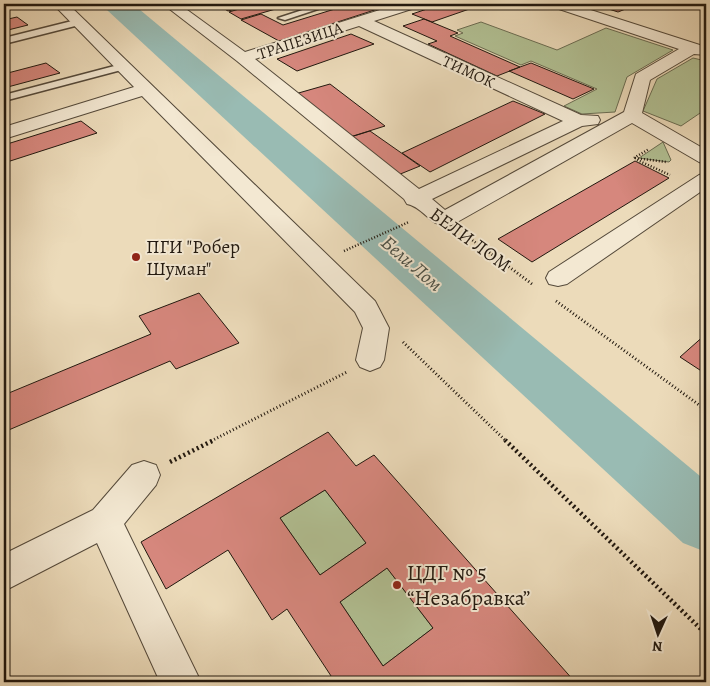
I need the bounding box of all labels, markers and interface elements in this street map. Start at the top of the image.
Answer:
street label: ТРАПЕЗИЦА [255,17,346,65]
street label: ТИМОК [439,50,499,94]
street label: БЕЛИ ЛОМ [425,201,516,278]
water label: Бели Лом [375,229,448,298]
place label: ПГИ "Робер Шуман" [146,234,240,282]
marker: ПГИ "Робер Шуман" [130,251,142,263]
place label: ЦДГ № 5 “Незабравка” [407,558,530,613]
marker: ЦДГ № 5 “Незабравка” [391,579,403,591]
north arrow [632,608,682,658]
text: N [652,637,663,656]

